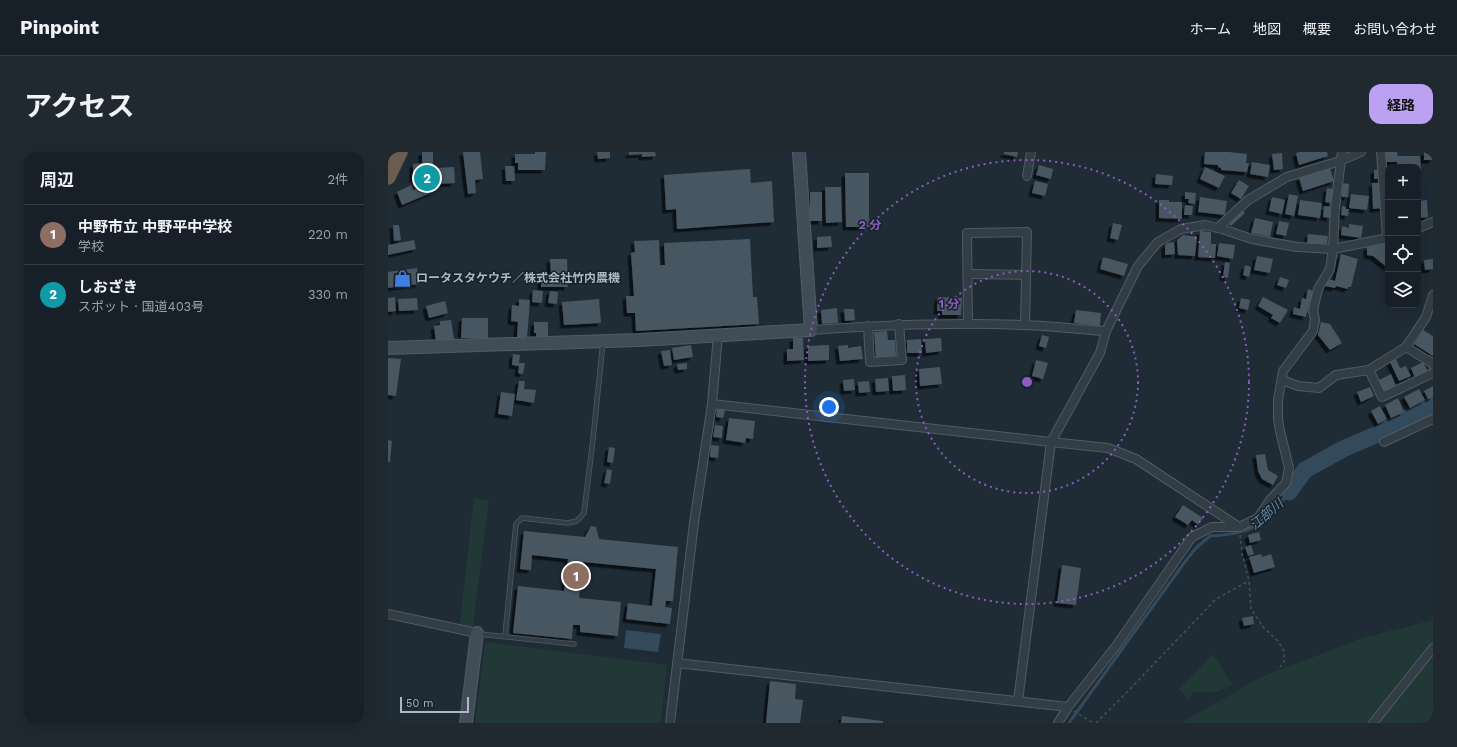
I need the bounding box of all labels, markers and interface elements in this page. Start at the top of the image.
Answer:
text: Pinpoint [20,16,99,39]
text: ホーム [1189,21,1231,37]
text: 地図 [1253,21,1281,37]
text: 概要 [1303,21,1331,37]
text: お問い合わせ [1353,21,1437,37]
button: 経路 [1369,84,1433,124]
text: アクセス [24,90,135,123]
pin: 2 [414,163,440,193]
map controls [1385,164,1421,308]
button: + [1385,164,1421,200]
text: 周辺 [40,170,74,190]
text: 2件 [327,172,348,187]
button: − [1385,200,1421,236]
text: 中野市立 中野平中学校 [78,218,232,236]
text: 2 分 [859,218,881,232]
text: 1 [50,227,56,242]
text: 220 m [308,227,348,242]
button: locate [1385,236,1421,272]
text: 学校 [78,239,104,254]
shop icon: ロータスタケウチ／株式会社竹内農機 [393,268,413,288]
place label: ロータスタケウチ／株式会社竹内農機 [416,271,620,285]
button: layers [1385,272,1421,308]
text: しおざき [78,278,138,296]
text: 2 [49,287,57,302]
text: 330 m [308,287,348,302]
text: 1 分 [939,297,959,311]
text: スポット · 国道403号 [78,299,204,314]
centre of rings [1020,375,1034,389]
your location [819,397,839,417]
water label: 江部川 [1247,495,1287,533]
pin: 1 [563,561,589,591]
scale bar [400,695,469,714]
text: 50 m [406,697,433,710]

